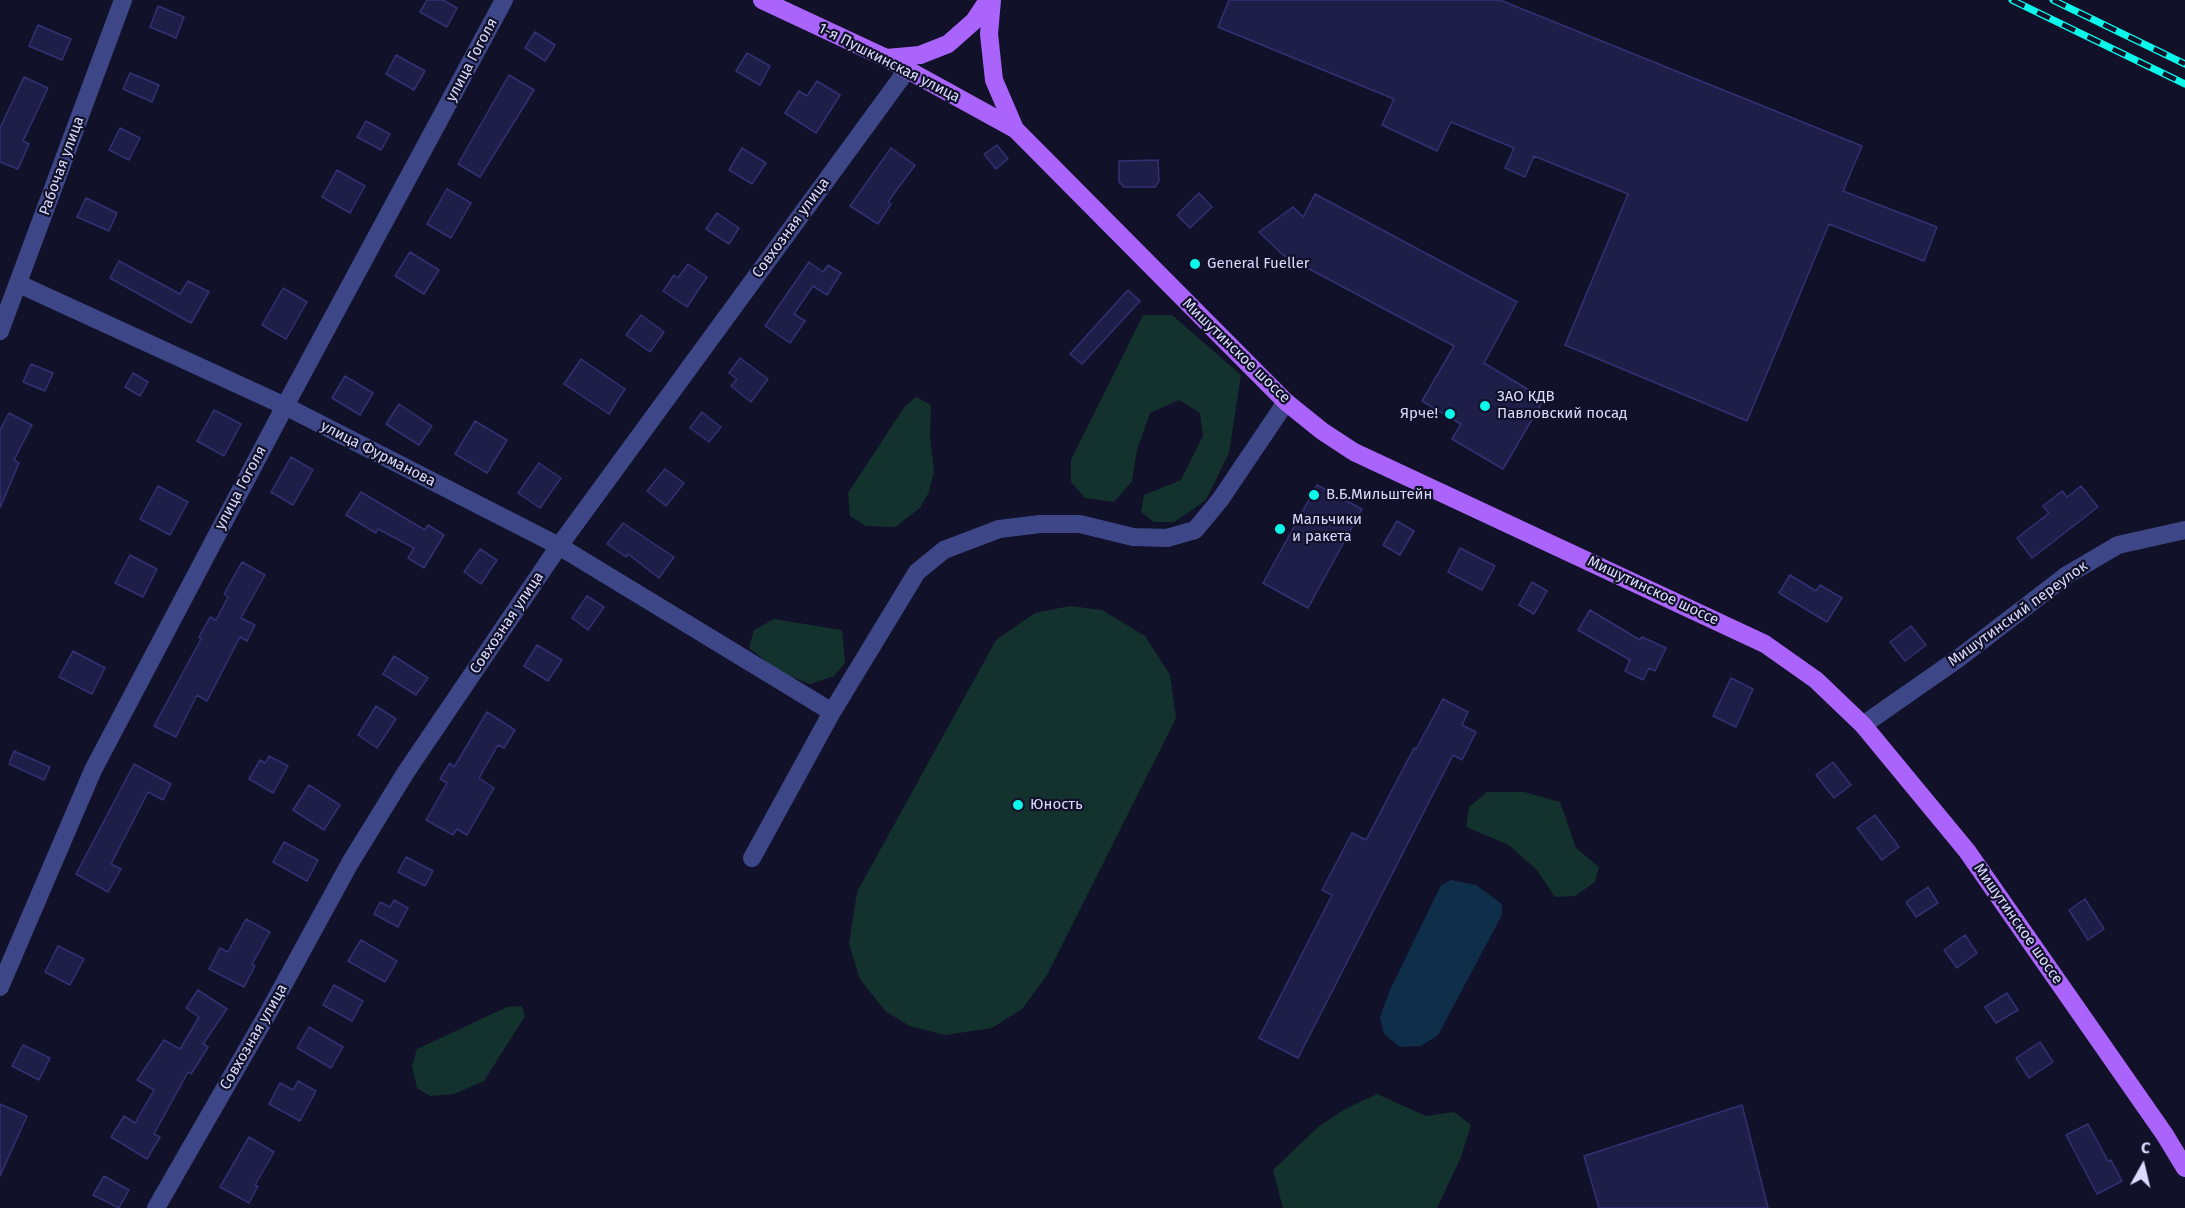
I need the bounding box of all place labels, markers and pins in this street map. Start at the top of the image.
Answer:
place label: General Fueller [1207,255,1310,273]
marker: General Fueller [1188,257,1202,271]
place label: ЗАО КДВ Павловский посад [1497,388,1627,423]
marker: ЗАО КДВ Павловский посад [1478,399,1492,413]
place label: Ярче! [1400,405,1438,423]
marker: Ярче! [1443,407,1457,421]
place label: В.Б.Мильштейн [1326,486,1432,504]
marker: В.Б.Мильштейн [1307,488,1321,502]
place label: Мальчики и ракета [1292,511,1362,546]
marker: Мальчики и ракета [1273,522,1287,536]
place label: Юность [1030,796,1083,814]
marker: Юность [1011,798,1025,812]

